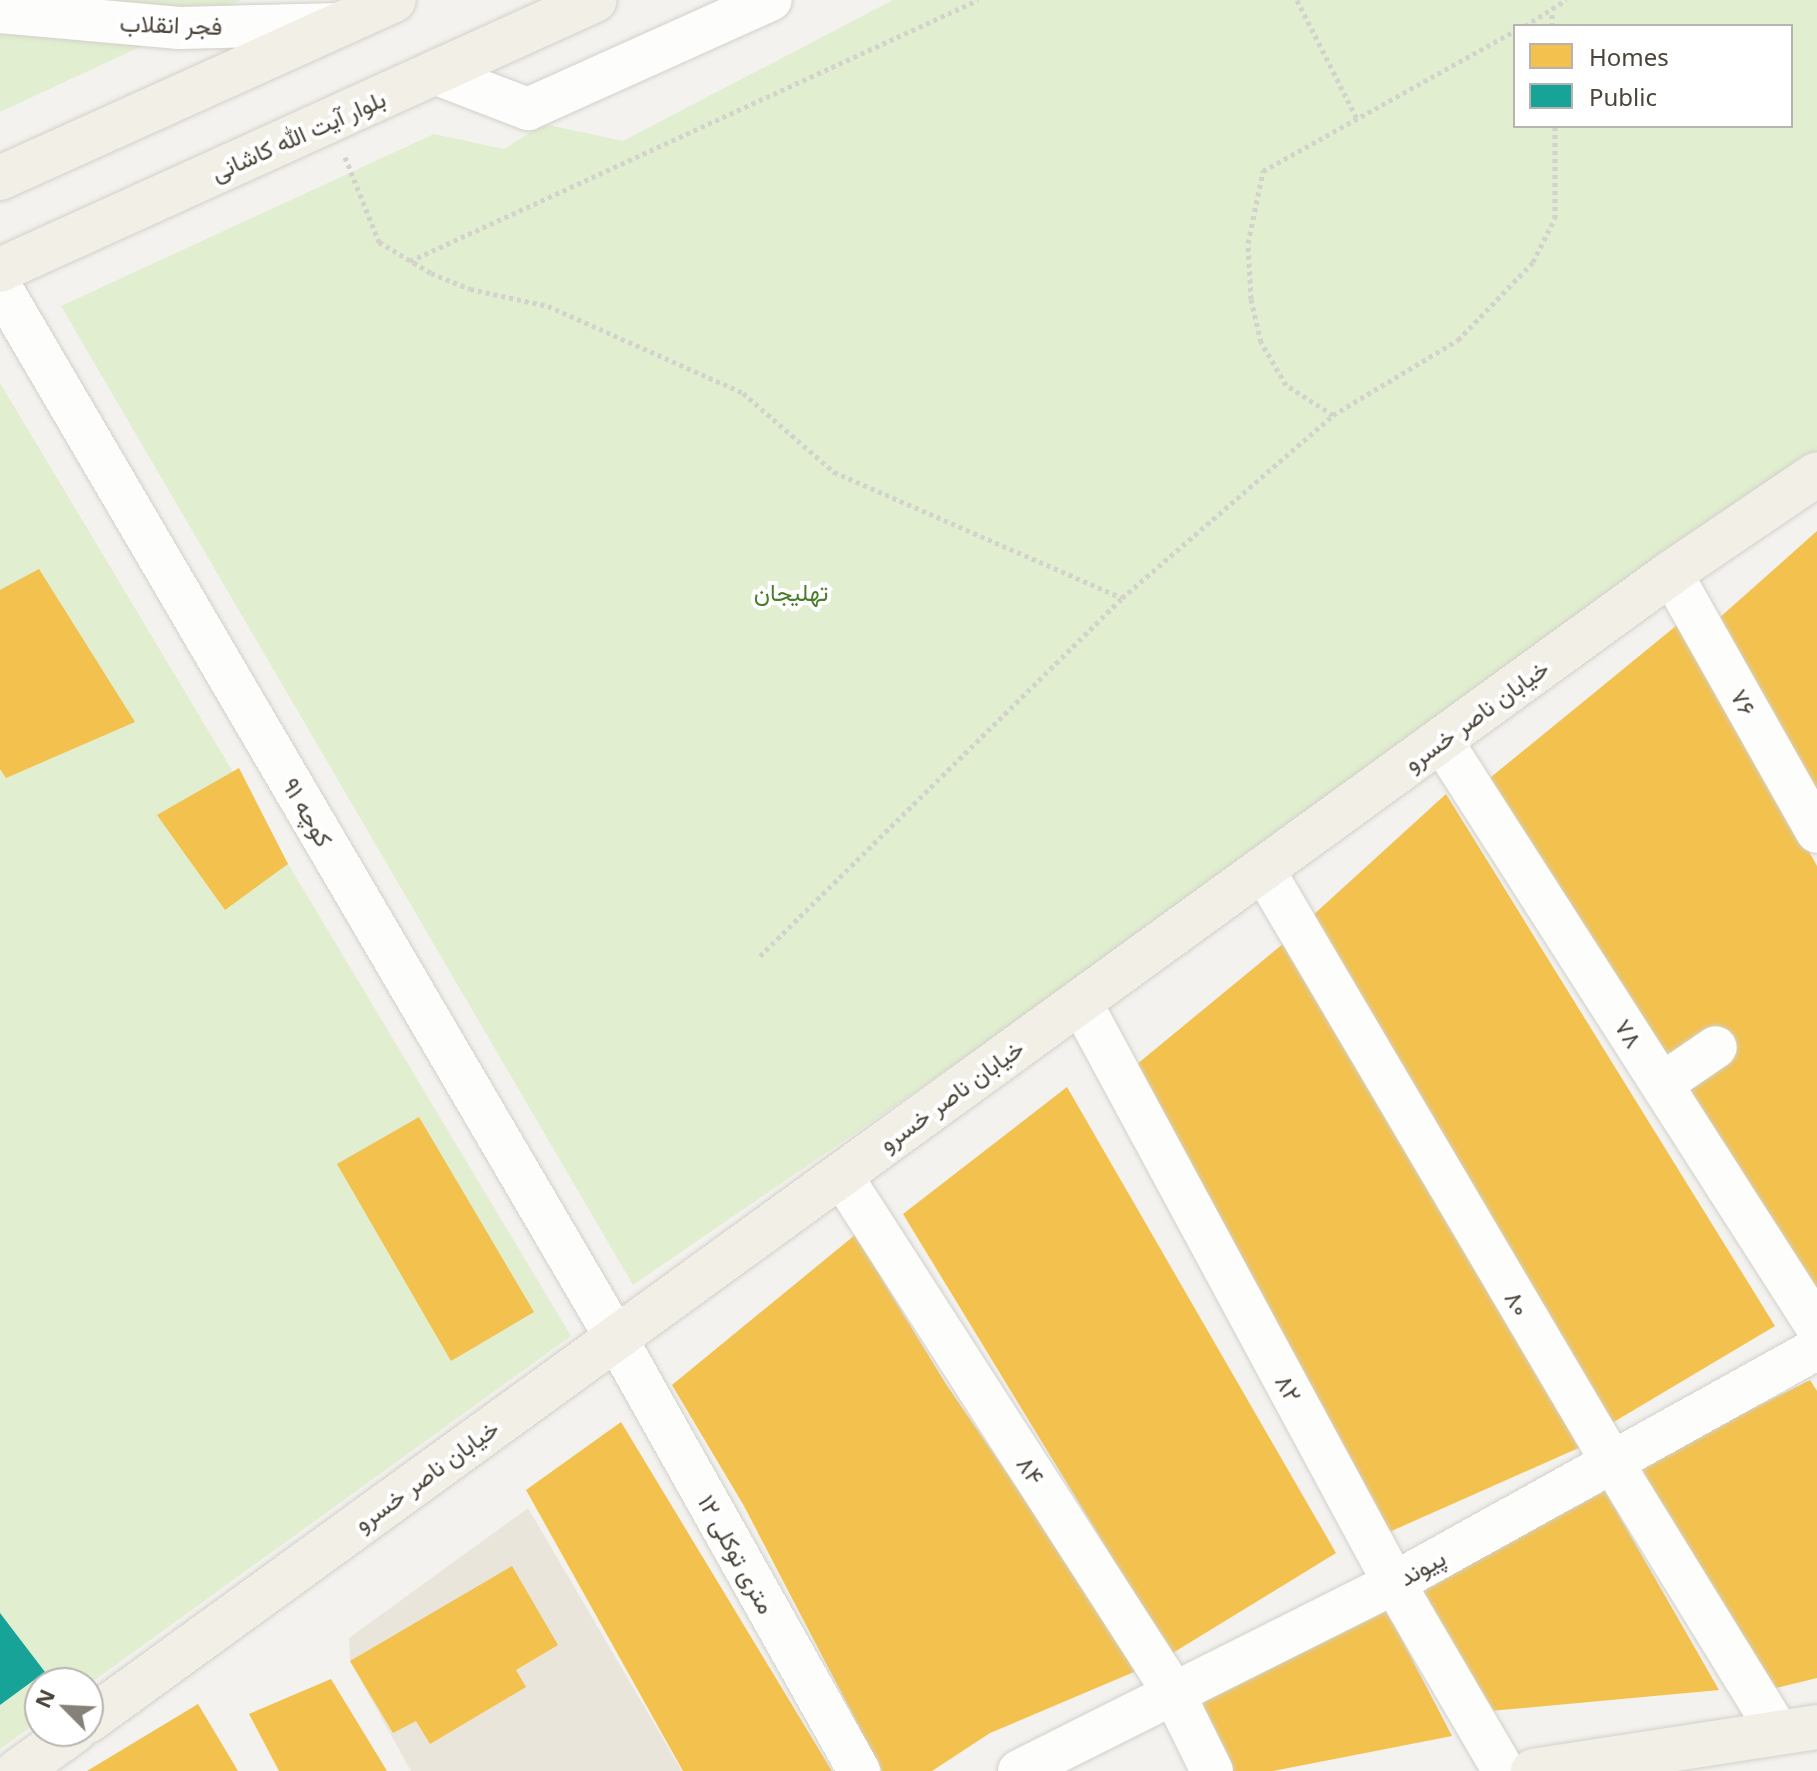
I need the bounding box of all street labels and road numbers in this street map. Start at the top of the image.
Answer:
street label: فجر انقلاب [119,8,223,40]
street label: بلوار آیت الله کاشانی [206,84,390,186]
street label: خیابان ناصر خسرو [1398,653,1554,777]
street label: ۷۶ [1725,684,1763,720]
street label: کوچه ۹۱ [277,773,339,851]
street label: ۷۸ [1609,1013,1649,1053]
street label: خیابان ناصر خسرو [873,1033,1029,1157]
street label: ۸۰ [1499,1285,1537,1321]
street label: ۸۲ [1270,1369,1308,1407]
street label: خیابان ناصر خسرو [348,1413,504,1537]
street label: ۸۴ [1011,1450,1051,1490]
street label: ۱۲ متری توکلی [693,1490,781,1618]
street label: پیوند [1394,1543,1450,1591]

